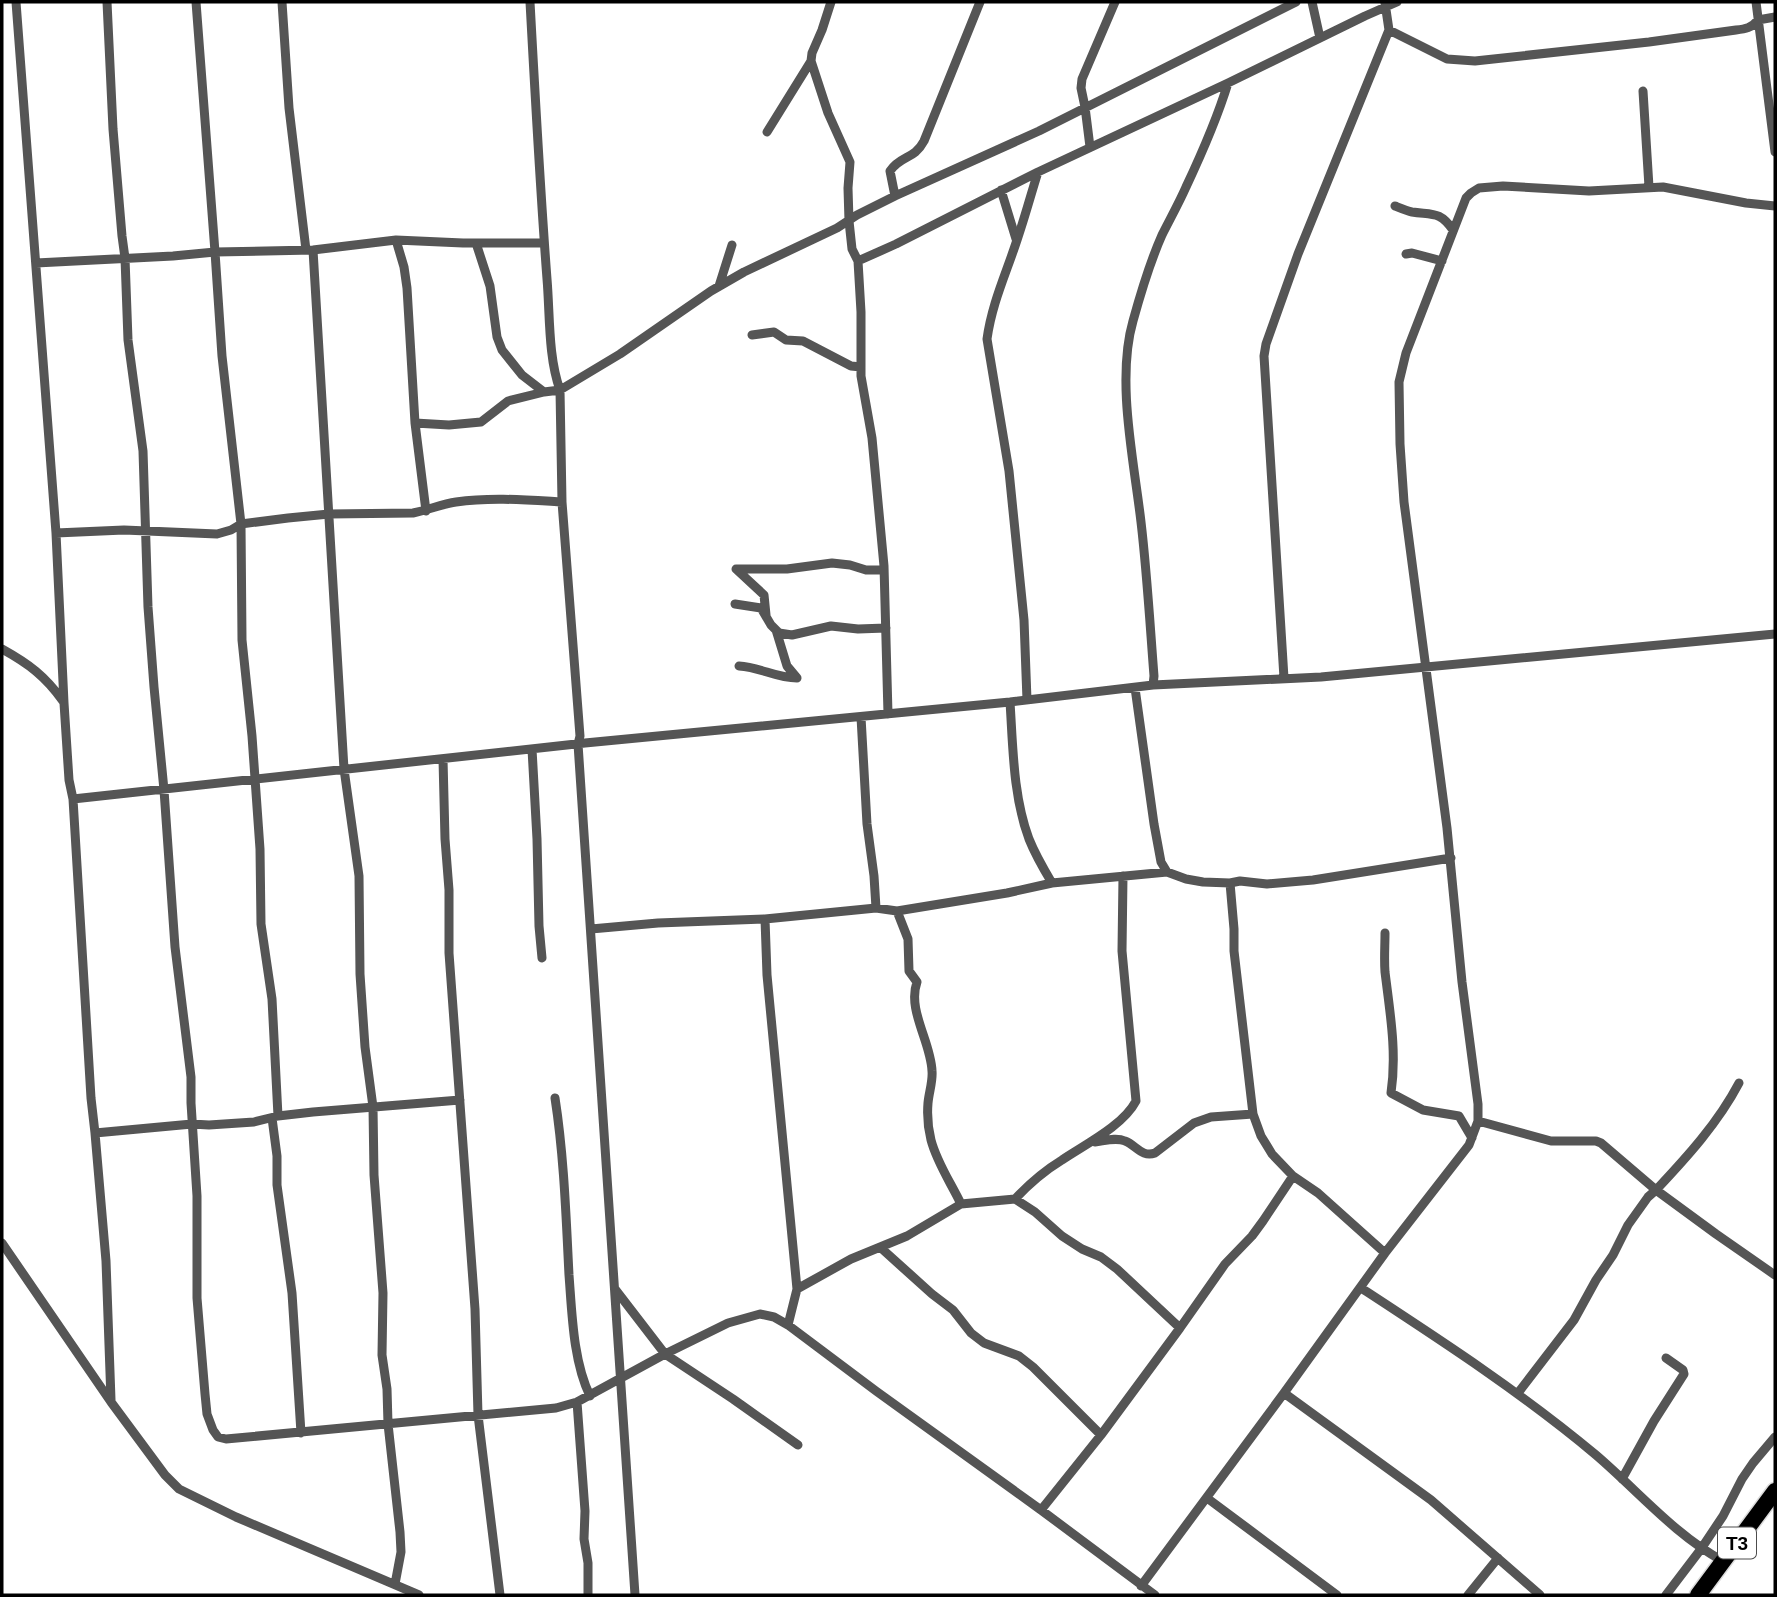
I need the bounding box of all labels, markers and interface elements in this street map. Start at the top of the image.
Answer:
road number: T3 [1718,1527,1756,1558]

